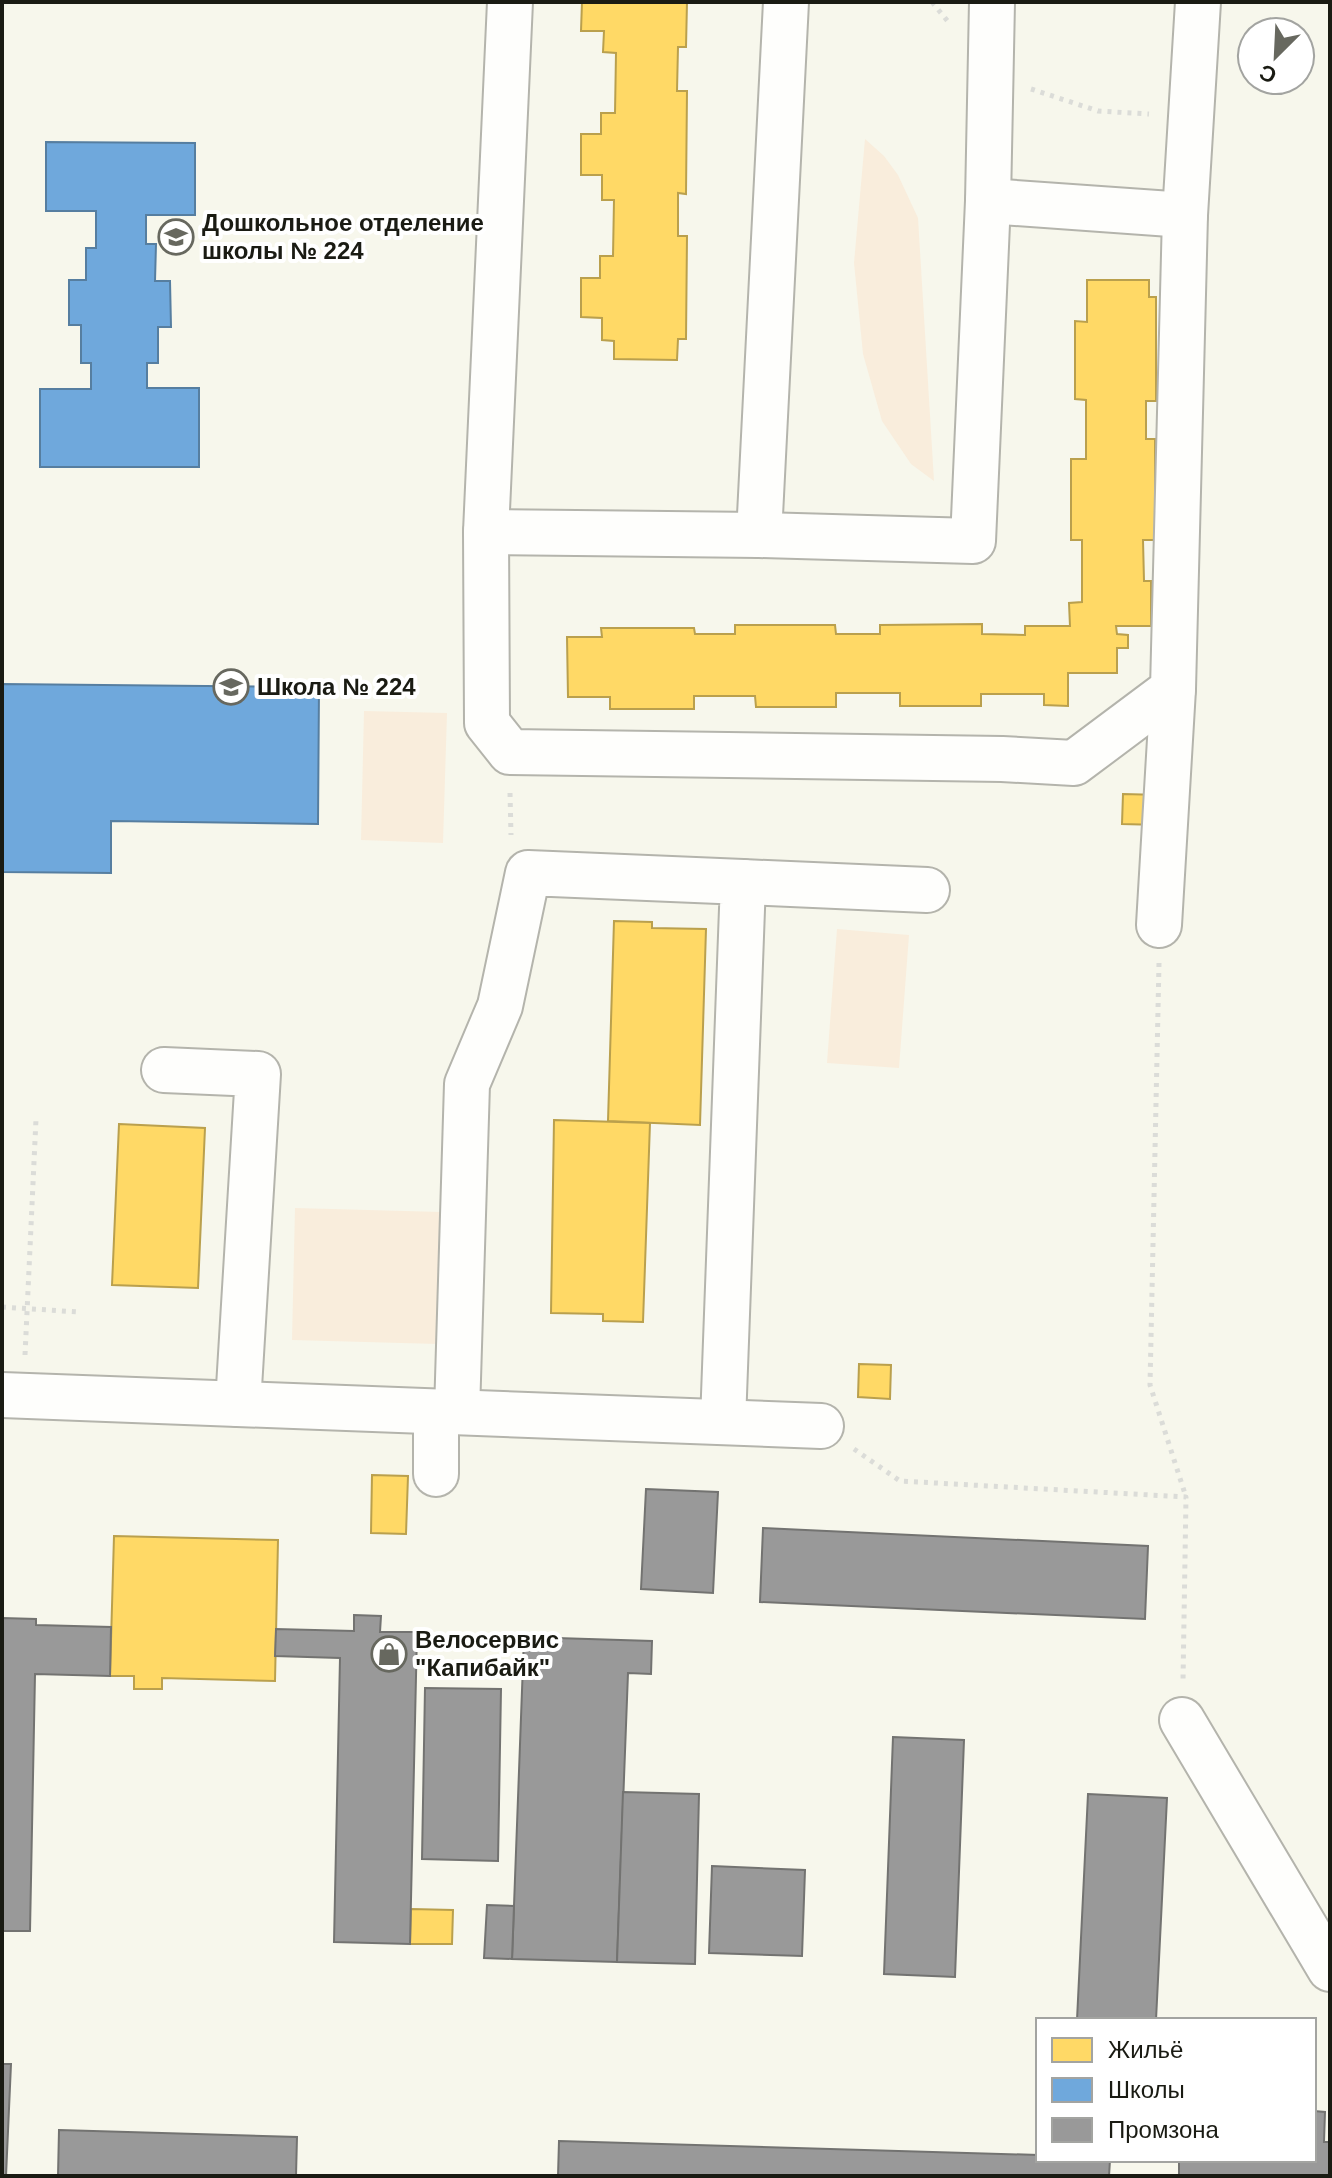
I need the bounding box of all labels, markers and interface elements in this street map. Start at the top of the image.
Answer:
north arrow [1236,16,1316,96]
text: С [1256,59,1280,88]
place label: Дошкольное отделение школы № 224 [202,209,484,264]
school or university icon: Дошкольное отделение школы № 224 [157,218,195,256]
school or university icon: Школа № 224 [212,668,250,706]
place label: Школа № 224 [257,673,416,700]
place label: Велосервис "Капибайк" [415,1626,559,1681]
shop icon: Велосервис "Капибайк" [370,1635,408,1673]
legend [1036,2018,1316,2162]
text: Жильё [1108,2036,1183,2063]
text: Школы [1108,2076,1185,2103]
text: Промзона [1108,2116,1220,2143]

